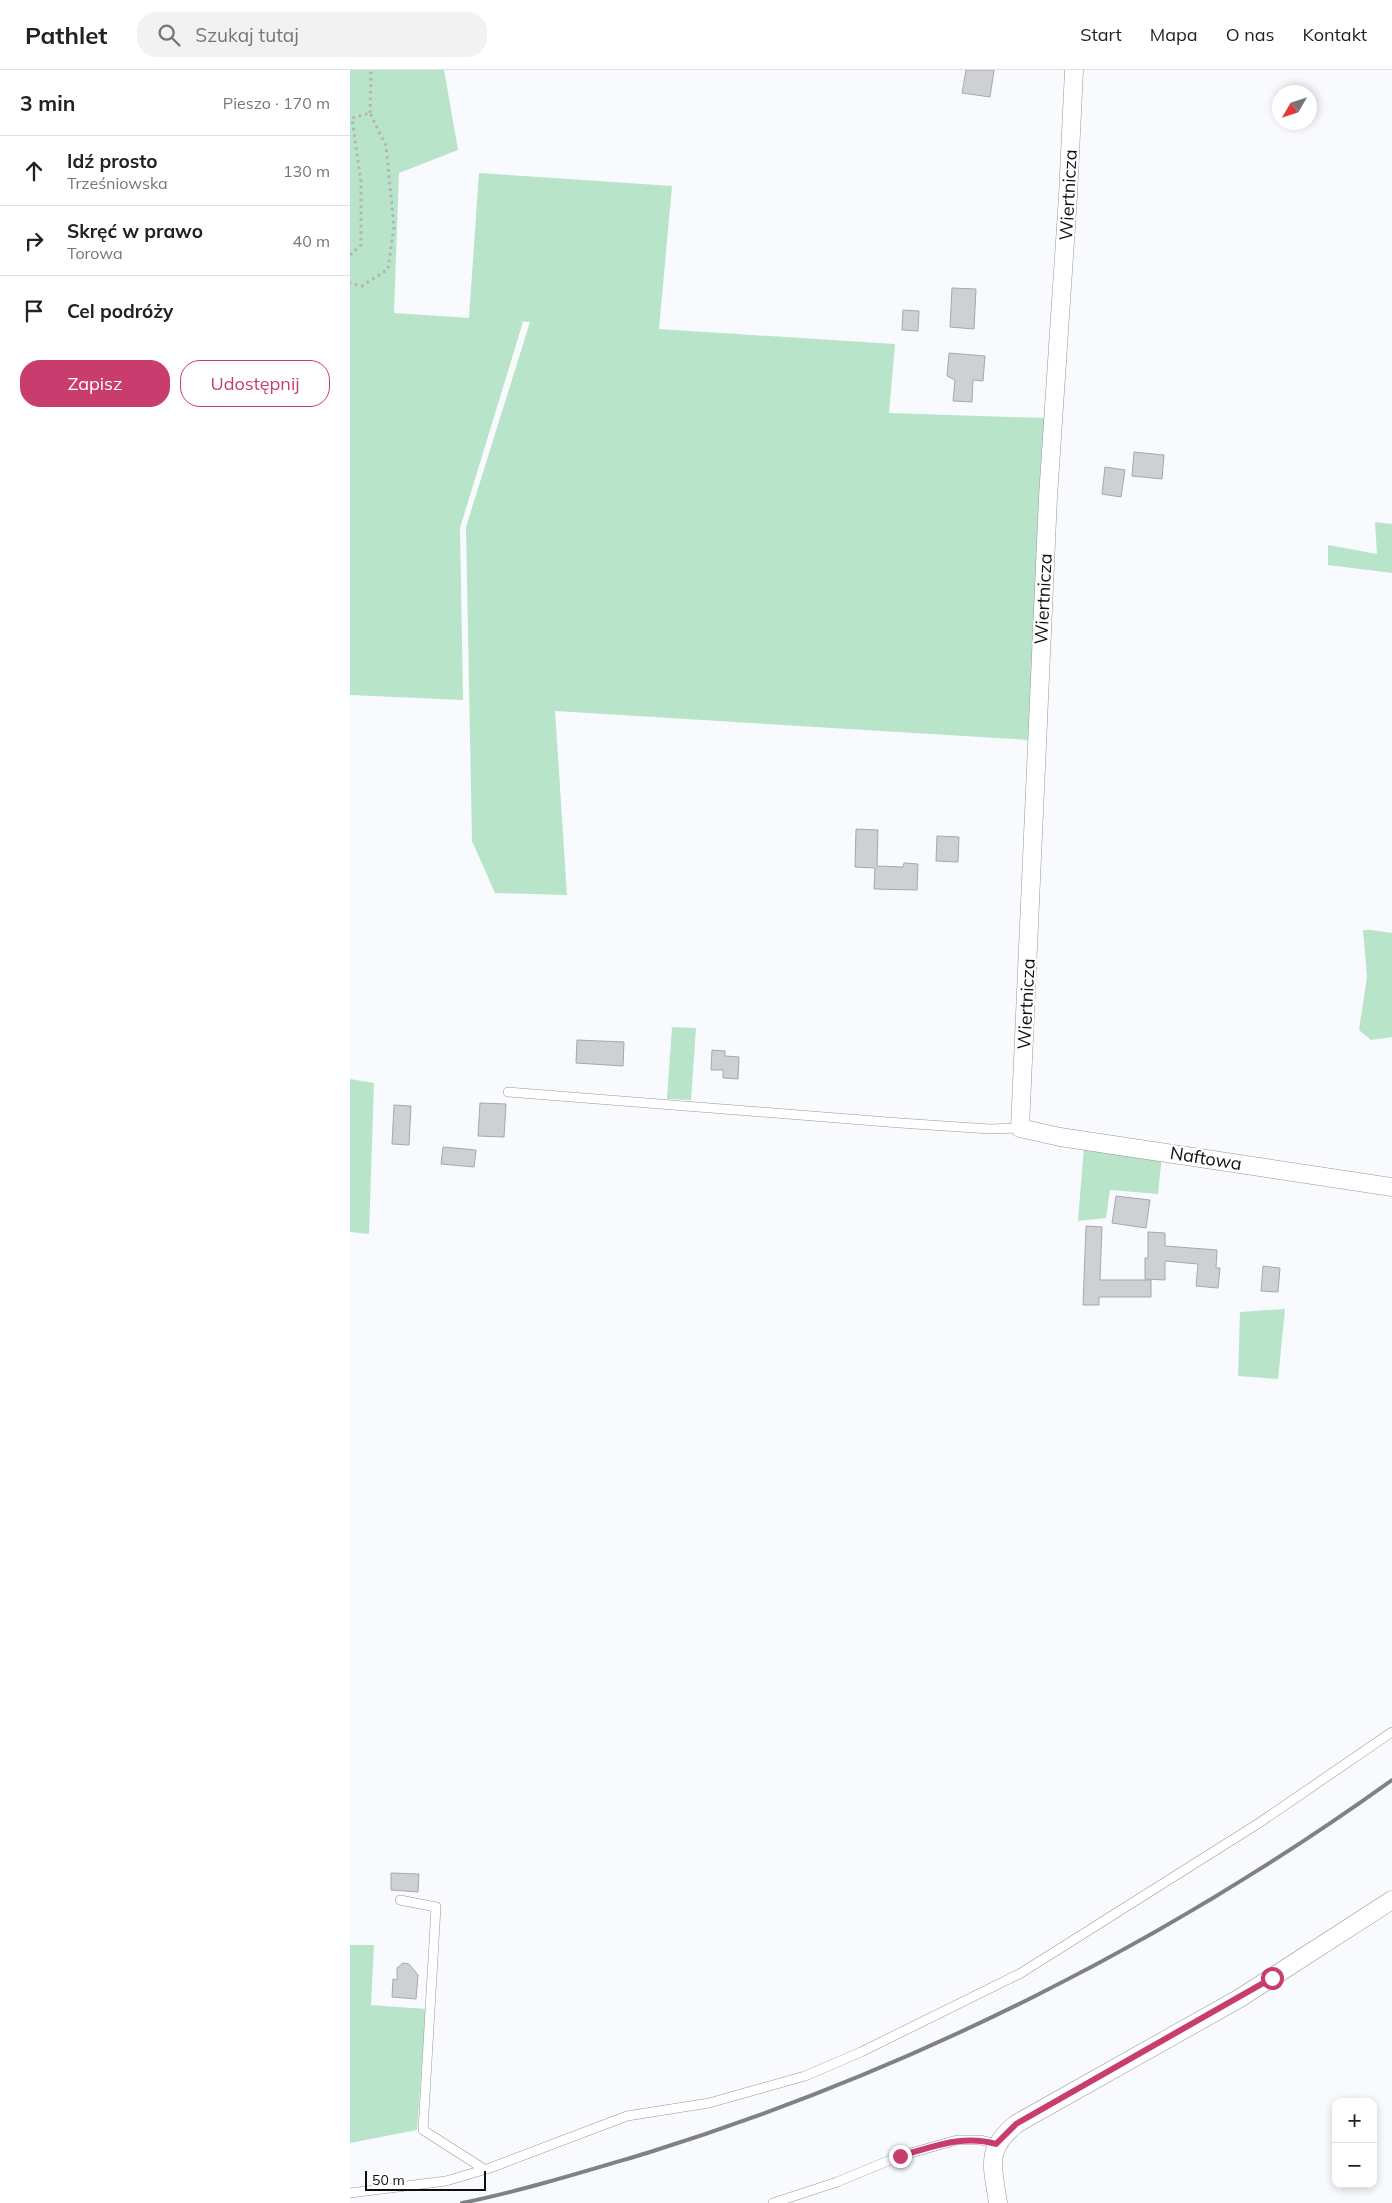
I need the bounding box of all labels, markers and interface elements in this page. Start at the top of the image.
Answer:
search box [137,12,487,57]
text: Pathlet [25,20,107,50]
icon: search [155,21,183,49]
text: Szukaj tutaj [195,23,299,47]
text: Start [1080,23,1122,46]
text: Mapa [1150,23,1198,46]
text: O nas [1226,23,1275,46]
text: Kontakt [1303,23,1367,46]
north arrow [1272,85,1317,130]
text: 3 min [20,90,75,116]
text: Pieszo · 170 m [223,93,330,113]
text: Idź prosto [67,149,158,173]
street label: Wiertnicza [1054,149,1082,241]
icon: ahead [20,157,48,185]
text: 130 m [283,161,330,181]
text: Trześniowska [67,173,168,193]
text: Skręć w prawo [67,219,203,243]
icon: right [20,227,48,255]
text: 40 m [293,231,330,251]
text: Torowa [67,243,123,263]
icon: arrive [20,297,48,325]
text: Cel podróży [67,299,173,323]
button: Zapisz [20,360,170,407]
button: Udostępnij [180,360,330,407]
street label: Wiertnicza [1029,553,1057,645]
street label: Wiertnicza [1012,958,1040,1050]
street label: Naftowa [1168,1141,1244,1175]
route start [1261,1967,1284,1990]
map controls [1332,2098,1377,2188]
button: + [1332,2098,1377,2143]
button: − [1332,2143,1377,2188]
route end [889,2145,912,2168]
scale bar [365,2168,486,2191]
text: 50 m [372,2171,405,2189]

